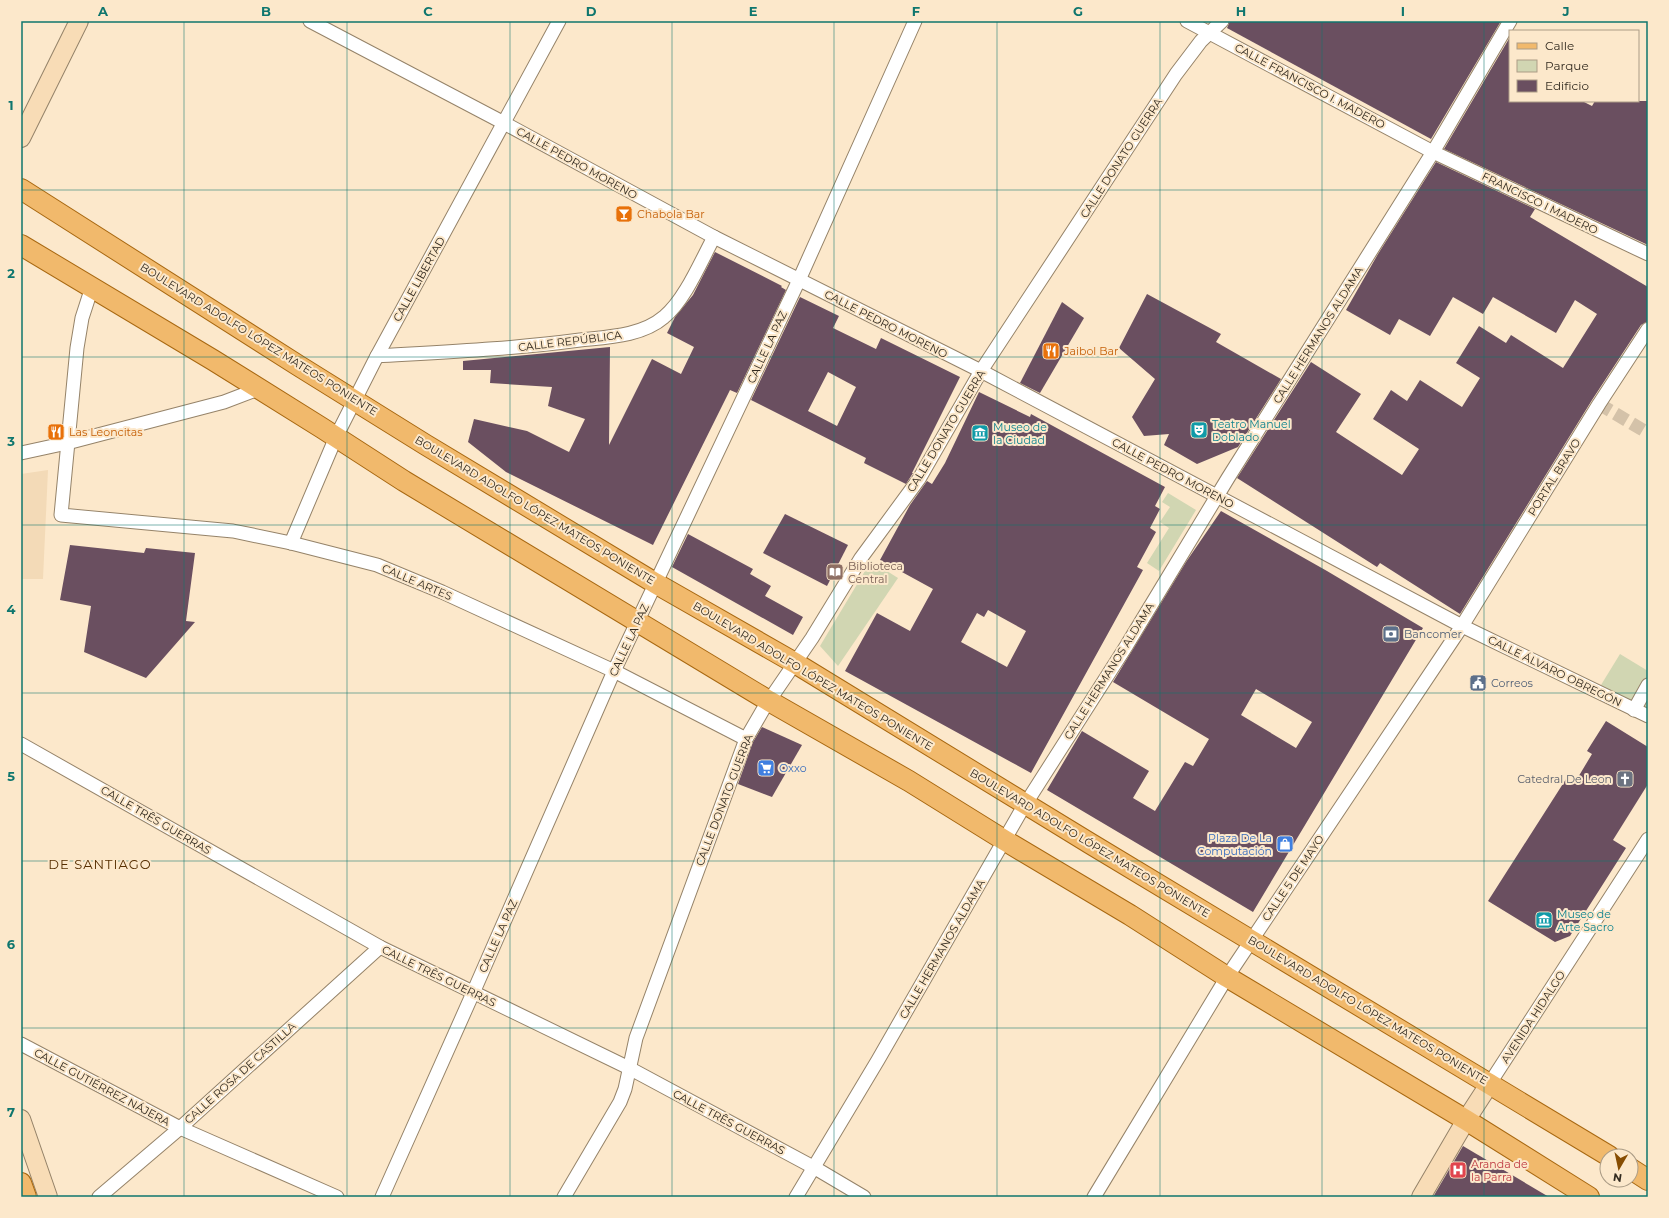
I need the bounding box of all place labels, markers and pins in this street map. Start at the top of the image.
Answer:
bar icon: Chabola Bar [614,204,634,224]
place label: Chabola Bar [637,207,705,221]
restaurant icon: Jaibol Bar [1041,341,1061,361]
place label: Jaibol Bar [1063,344,1118,358]
place label: Teatro Manuel Doblado [1212,417,1291,444]
place label: Museo de la Ciudad [993,420,1047,447]
theatre icon: Teatro Manuel Doblado [1189,420,1209,440]
restaurant icon: Las Leoncitas [46,422,66,442]
museum icon: Museo de la Ciudad [970,423,990,443]
place label: Las Leoncitas [69,425,143,439]
place label: Biblioteca Central [848,559,903,586]
library icon: Biblioteca Central [825,562,845,582]
bank icon: Bancomer [1381,624,1401,644]
place label: Bancomer [1404,627,1462,641]
public building icon: Correos [1468,673,1488,693]
place label: Correos [1491,676,1534,690]
supermarket icon: Oxxo [756,758,776,778]
place label: Oxxo [779,761,807,775]
church icon: Catedral De Leon [1615,769,1635,789]
place label: Catedral De Leon [1517,772,1612,786]
place label: Plaza De La Computación [1197,831,1272,858]
shop icon: Plaza De La Computación [1275,834,1295,854]
place label: Museo de Arte Sacro [1557,907,1614,934]
museum icon: Museo de Arte Sacro [1534,910,1554,930]
place label: Aranda de la Parra [1471,1157,1528,1184]
hospital icon: Aranda de la Parra [1448,1160,1468,1180]

